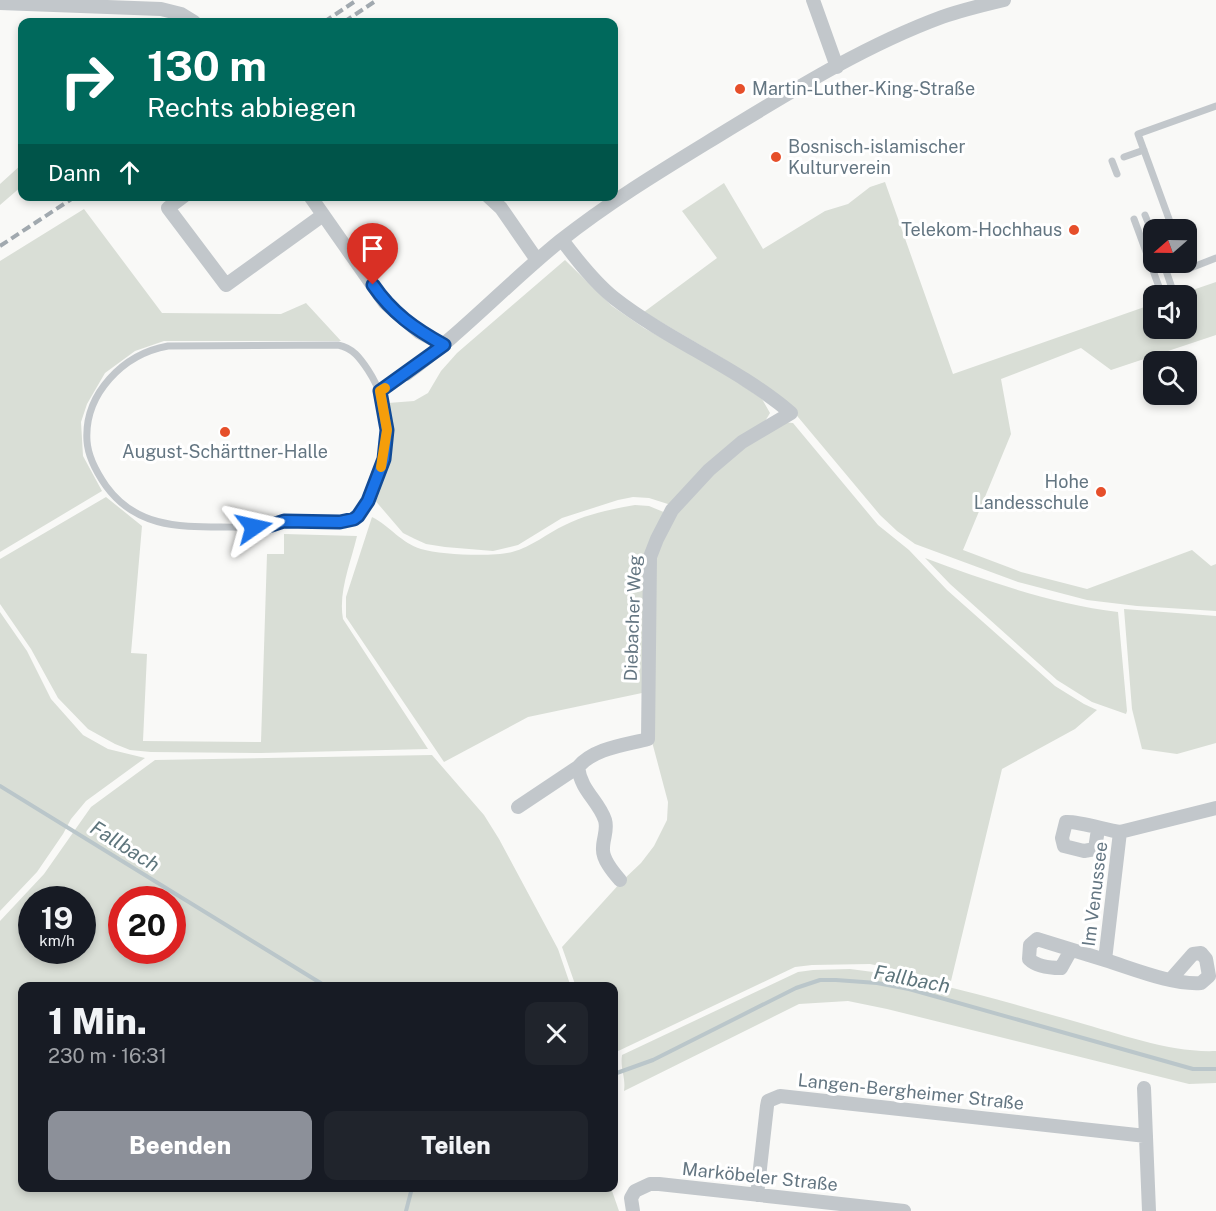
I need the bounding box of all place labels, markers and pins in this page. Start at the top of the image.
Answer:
place label: Martin-Luther-King-Straße [752,78,975,99]
marker: Martin-Luther-King-Straße [733,82,747,96]
place label: Bosnisch-islamischer Kulturverein [788,136,965,178]
marker: Bosnisch-islamischer Kulturverein [769,150,783,164]
place label: Telekom-Hochhaus [901,219,1062,240]
pin [347,223,398,285]
marker: Telekom-Hochhaus [1067,223,1081,237]
marker: August-Schärttner-Halle [218,425,232,439]
place label: August-Schärttner-Halle [122,441,328,462]
place label: Hohe Landesschule [974,471,1089,513]
marker: Hohe Landesschule [1094,485,1108,499]

